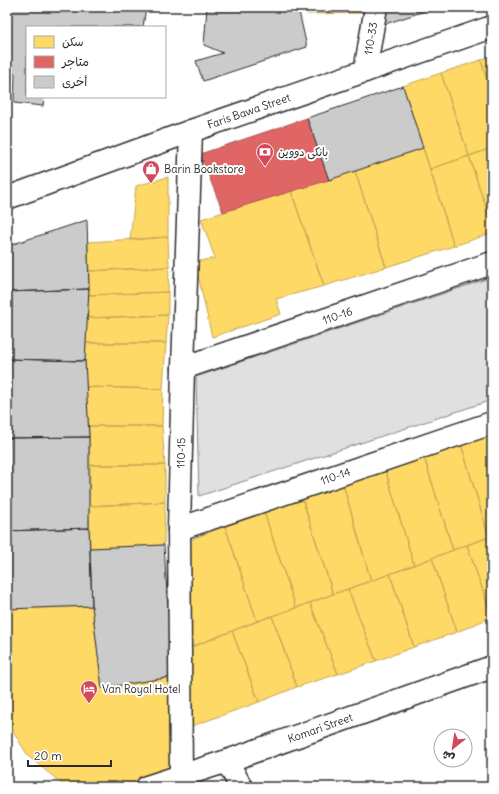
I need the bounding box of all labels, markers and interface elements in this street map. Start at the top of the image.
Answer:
street label: 110-33 [361,21,380,56]
legend [26,26,166,98]
text: سكن [62,34,84,49]
text: متاجر [61,54,89,70]
text: أخرى [62,74,87,89]
street label: Faris Bawa Street [205,90,293,132]
bank icon: بانکی دووین [255,142,275,167]
place label: بانکی دووین [278,145,328,160]
shop icon: Barin Bookstore [141,159,161,184]
place label: Barin Bookstore [164,162,244,176]
street label: 110-16 [320,304,354,327]
street label: 110-15 [174,437,188,469]
street label: 110-14 [318,464,352,488]
hotel icon: Van Royal Hotel [79,679,99,704]
place label: Van Royal Hotel [102,682,180,696]
street label: Komari Street [286,710,355,746]
north arrow [433,728,473,768]
scale bar [28,742,111,768]
text: 20 m [34,748,62,763]
text: ش [439,748,457,766]

